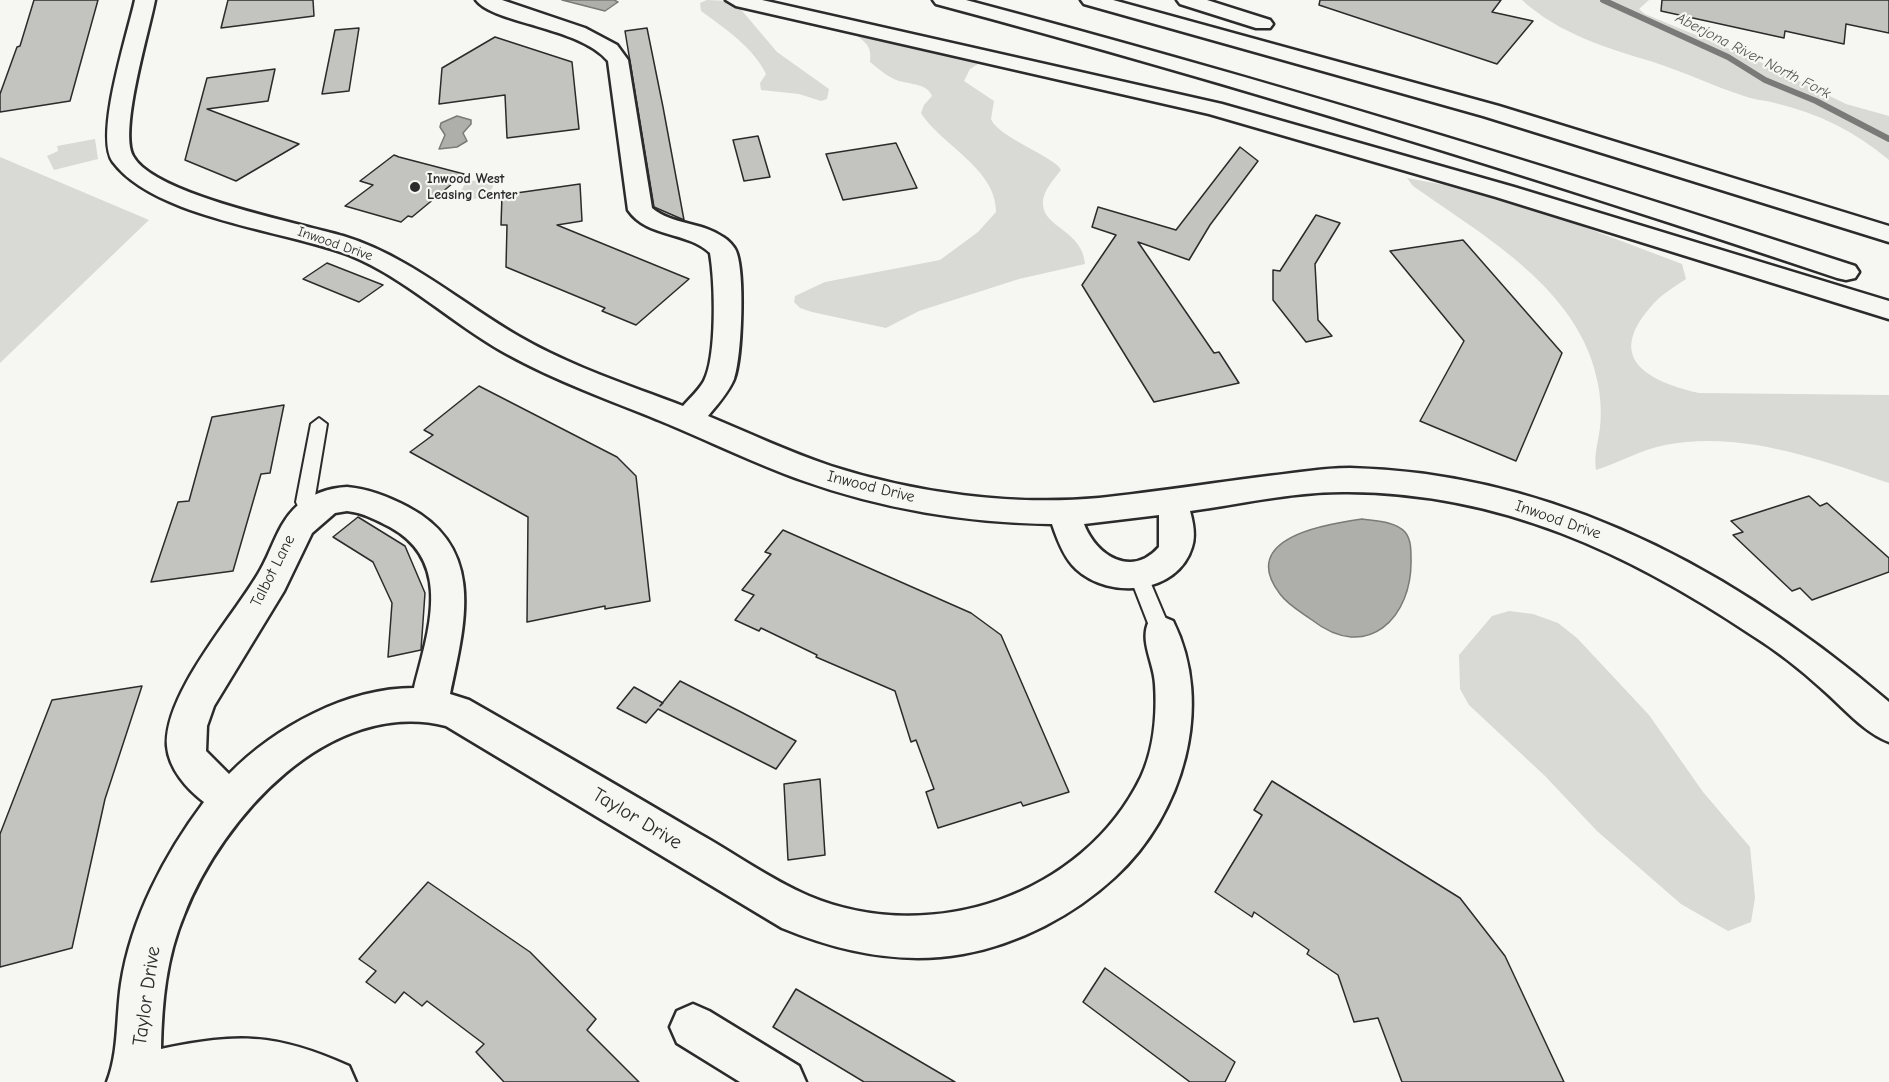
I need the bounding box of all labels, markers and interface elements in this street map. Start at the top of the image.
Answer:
water label: Aberjona River North Fork [1672,9,1834,103]
place label: Inwood West Leasing Center [427,171,517,204]
marker: Inwood West Leasing Center [408,180,422,194]
street label: Inwood Drive [295,223,375,265]
street label: Inwood Drive [825,467,917,507]
street label: Inwood Drive [1513,496,1603,544]
street label: Talbot Lane [247,532,299,610]
street label: Taylor Drive [588,783,686,855]
street label: Taylor Drive [128,945,166,1047]

